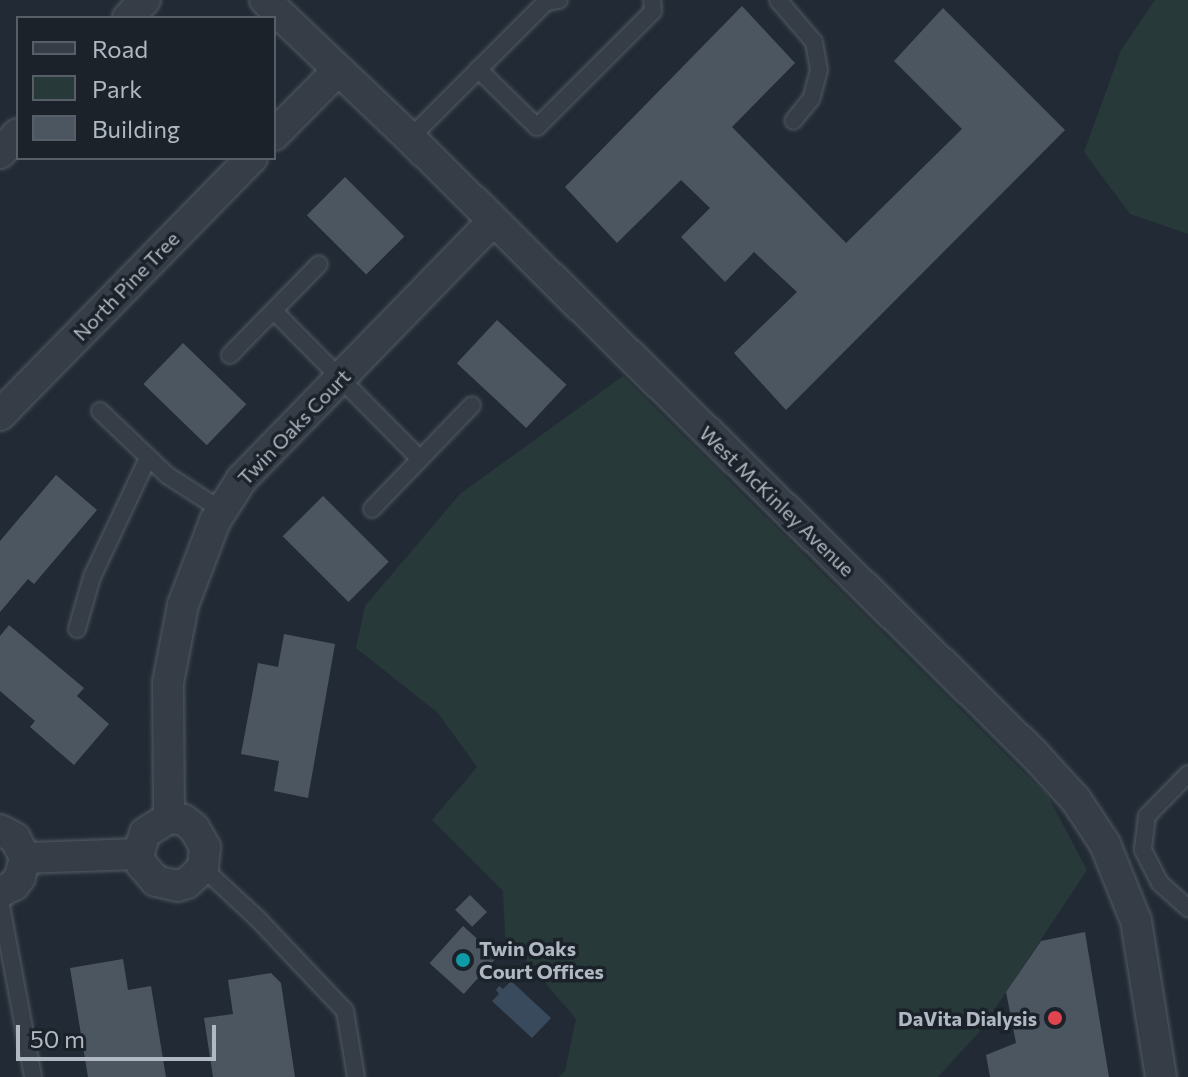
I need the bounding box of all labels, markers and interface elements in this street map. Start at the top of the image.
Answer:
legend [16,16,276,160]
text: Road [92,34,148,63]
text: Park [92,74,142,103]
text: Building [92,114,180,143]
street label: North Pine Tree [68,227,184,345]
street label: Twin Oaks Court [233,364,355,490]
street label: West McKinley Avenue [695,421,859,581]
place label: Twin Oaks Court Offices [479,936,604,983]
marker: Twin Oaks Court Offices [454,951,472,969]
place label: DaVita Dialysis [898,1006,1037,1030]
marker: DaVita Dialysis [1044,1007,1066,1029]
scale bar [20,1009,220,1059]
text: 50 m [30,1024,85,1053]

